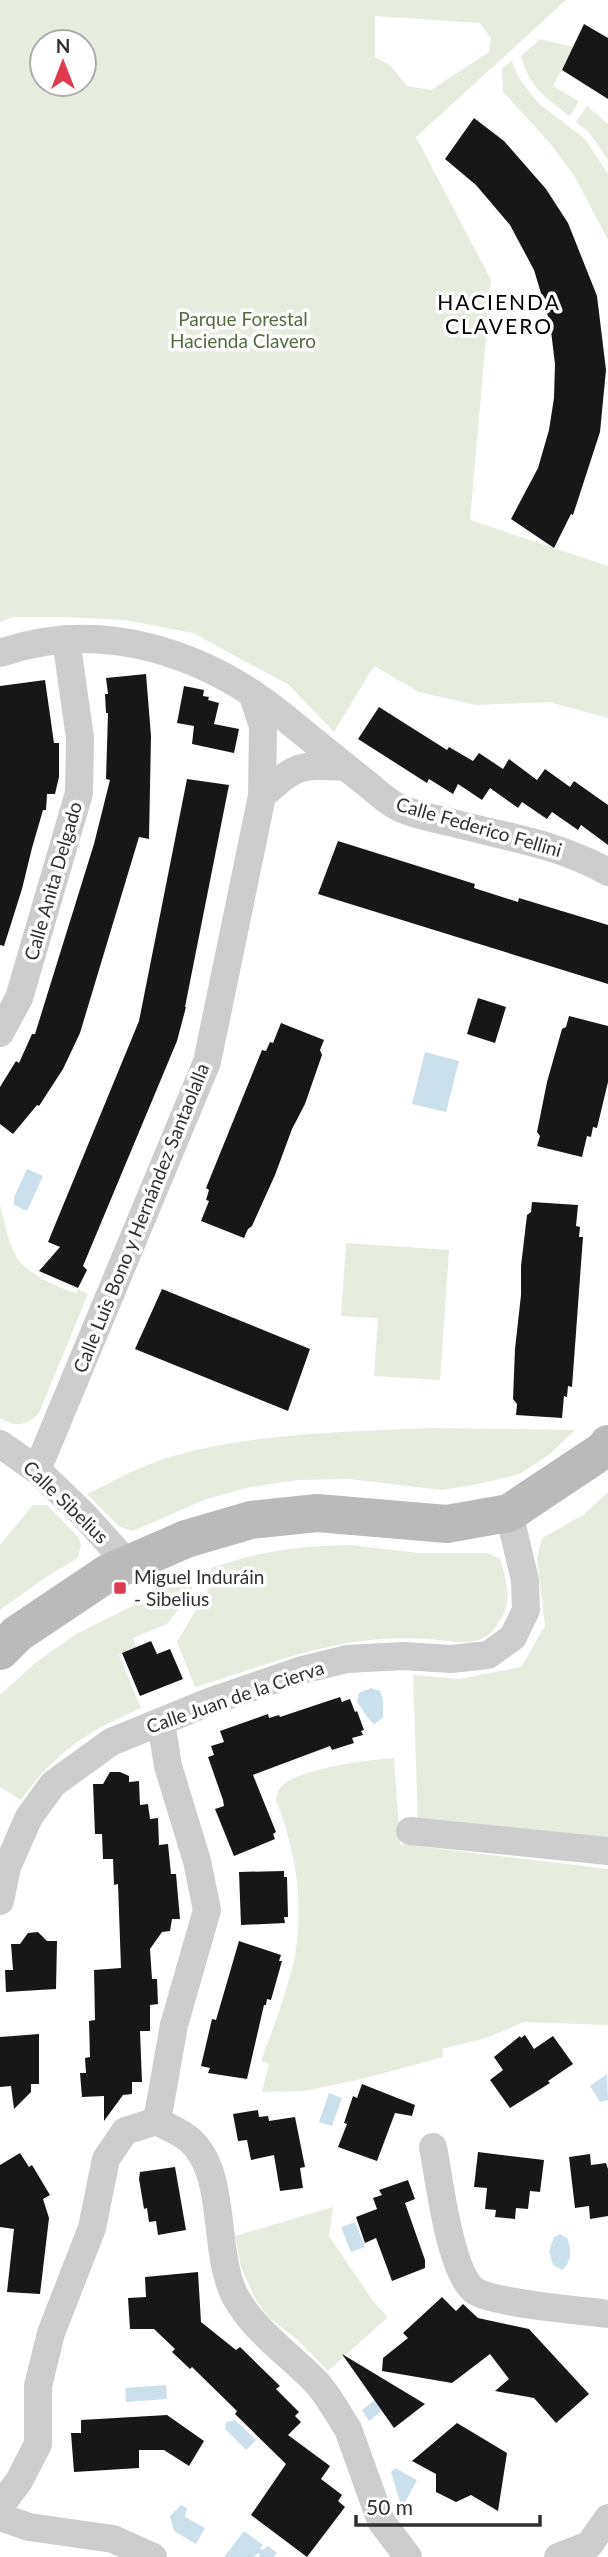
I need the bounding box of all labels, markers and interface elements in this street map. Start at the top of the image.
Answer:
north arrow [28,28,98,98]
text: N [56,34,70,57]
district label: HACIENDA CLAVERO [437,289,561,338]
park label: Parque Forestal Hacienda Clavero [170,307,316,352]
street label: Calle Federico Fellini [394,792,565,861]
street label: Calle Anita Delgado [19,799,86,963]
street label: Calle Luis Bono y Hernández Santaolalla [68,1060,213,1376]
street label: Calle Sibelius [19,1455,114,1548]
place label: Miguel Induráin - Sibelius [134,1565,264,1610]
marker: Miguel Induráin - Sibelius [112,1580,128,1596]
street label: Calle Juan de la Cierva [143,1655,327,1738]
scale bar [356,2484,540,2528]
text: 50 m [366,2494,413,2519]

